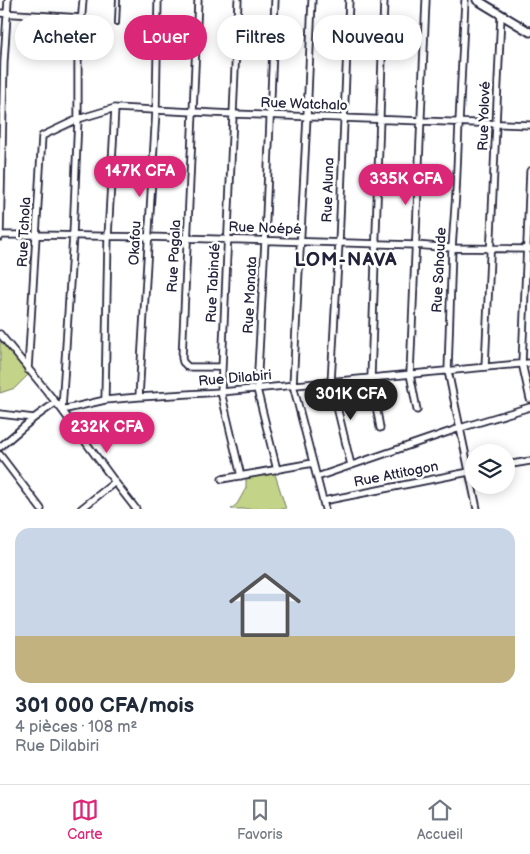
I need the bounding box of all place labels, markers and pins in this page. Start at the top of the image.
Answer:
pin: 147K CFA [88,156,192,198]
pin: 335K CFA [354,164,458,206]
pin: 301K CFA [299,378,403,421]
pin: 232K CFA [55,412,159,454]

